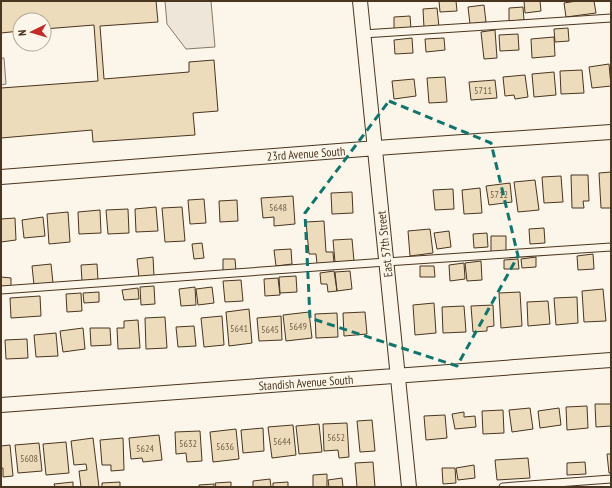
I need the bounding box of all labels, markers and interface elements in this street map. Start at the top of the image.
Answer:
north arrow [12,12,52,52]
text: N [15,29,29,36]
house number: 5711 [474,84,492,97]
street label: 23rd Avenue South [266,143,346,164]
house number: 5712 [490,188,508,201]
house number: 5648 [269,201,287,214]
street label: East 57th Street [373,210,395,278]
house number: 5649 [289,320,307,333]
house number: 5641 [230,322,248,335]
house number: 5645 [261,323,279,336]
street label: Standish Avenue South [258,372,354,393]
house number: 5652 [327,431,345,444]
house number: 5644 [273,435,292,448]
house number: 5632 [179,437,197,450]
house number: 5636 [216,440,235,453]
house number: 5624 [136,442,155,455]
house number: 5608 [20,452,38,465]

